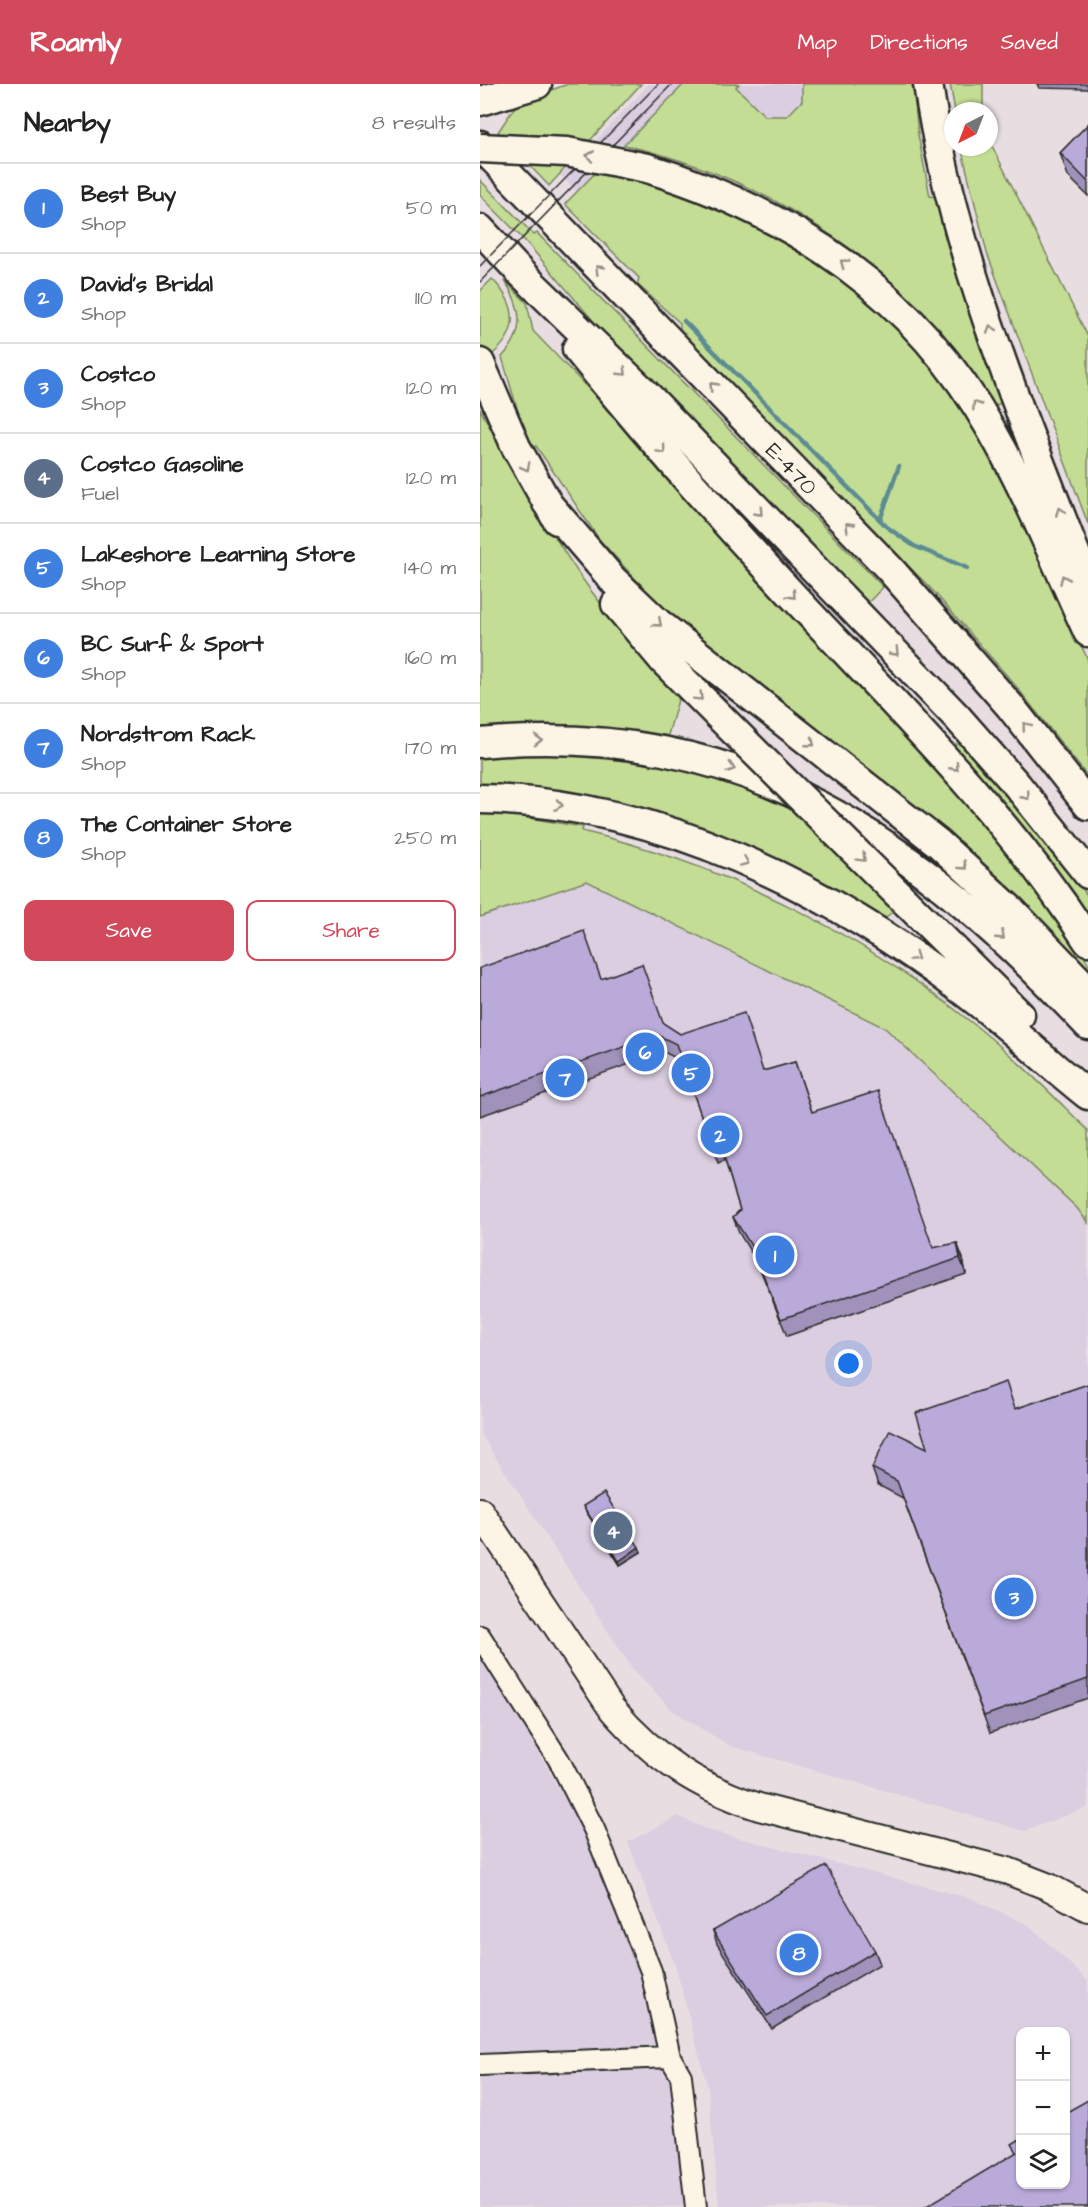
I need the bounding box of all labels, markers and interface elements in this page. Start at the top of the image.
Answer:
text: Roamly [30,23,122,62]
text: Map [797,28,837,57]
text: Directions [870,28,968,57]
text: Saved [1001,28,1058,57]
north arrow [944,102,998,156]
text: Nearby [24,105,111,141]
text: 8 results [372,109,456,137]
one-way arrow [585,150,595,163]
text: Best Buy [81,179,176,210]
text: 1 [42,194,45,222]
text: 50 m [406,194,456,222]
text: Shop [81,210,126,238]
one-way arrow [840,259,851,270]
one-way arrow [596,265,607,276]
text: David's Bridal [81,269,213,300]
text: 2 [38,284,49,312]
text: 110 m [415,284,456,312]
text: Shop [81,300,126,328]
one-way arrow [985,324,998,335]
text: Costco [81,359,155,390]
one-way arrow [617,365,627,376]
text: 3 [38,374,49,402]
text: 120 m [406,374,456,402]
one-way arrow [710,383,721,394]
text: Shop [81,390,126,418]
one-way arrow [972,401,983,412]
street label: E-470 [758,436,824,502]
one-way arrow [655,443,666,454]
text: Costco Gasoline [81,449,244,480]
one-way arrow [519,461,530,472]
text: 4 [37,464,50,492]
text: 120 m [406,464,456,492]
text: Fuel [81,480,119,508]
one-way arrow [752,504,763,515]
one-way arrow [1054,507,1067,517]
one-way arrow [845,523,856,533]
text: Lakeshore Learning Store [81,539,355,570]
text: 5 [36,554,51,582]
text: 140 m [404,554,456,582]
text: Shop [81,570,126,598]
one-way arrow [1059,575,1071,586]
one-way arrow [785,588,796,599]
one-way arrow [651,616,661,627]
text: BC Surf & Sport [81,629,264,660]
text: 6 [37,644,50,672]
text: 160 m [405,644,456,672]
one-way arrow [888,646,899,656]
text: Shop [81,660,126,688]
one-way arrow [693,690,703,701]
text: Nordstrom Rack [81,719,255,750]
one-way arrow [1023,722,1034,733]
text: 7 [37,734,50,762]
text: 170 m [405,734,456,762]
one-way arrow [534,734,543,746]
one-way arrow [805,735,816,746]
text: Shop [81,750,126,778]
one-way arrow [948,760,959,770]
one-way arrow [725,761,735,774]
one-way arrow [1019,789,1030,800]
one-way arrow [555,799,564,811]
text: The Container Store [81,809,292,840]
text: 8 [37,824,50,852]
text: 250 m [394,824,456,852]
text: Shop [81,840,126,868]
one-way arrow [854,850,865,861]
one-way arrow [738,855,749,867]
one-way arrow [956,859,967,870]
button: Save [24,900,234,961]
button: Share [246,900,456,961]
one-way arrow [994,929,1004,940]
one-way arrow [909,949,920,960]
pin: 6 [626,1030,664,1074]
pin: 5 [672,1050,710,1096]
pin: 7 [546,1056,584,1100]
pin: 2 [700,1112,740,1158]
pin: 1 [756,1232,794,1278]
your location [834,1349,863,1378]
pin: 4 [594,1508,632,1554]
pin: 3 [994,1574,1034,1620]
pin: 8 [780,1930,818,1976]
map controls [1016,2027,1070,2189]
button: + [1016,2027,1070,2081]
button: − [1016,2081,1070,2135]
button: layers [1016,2135,1070,2189]

